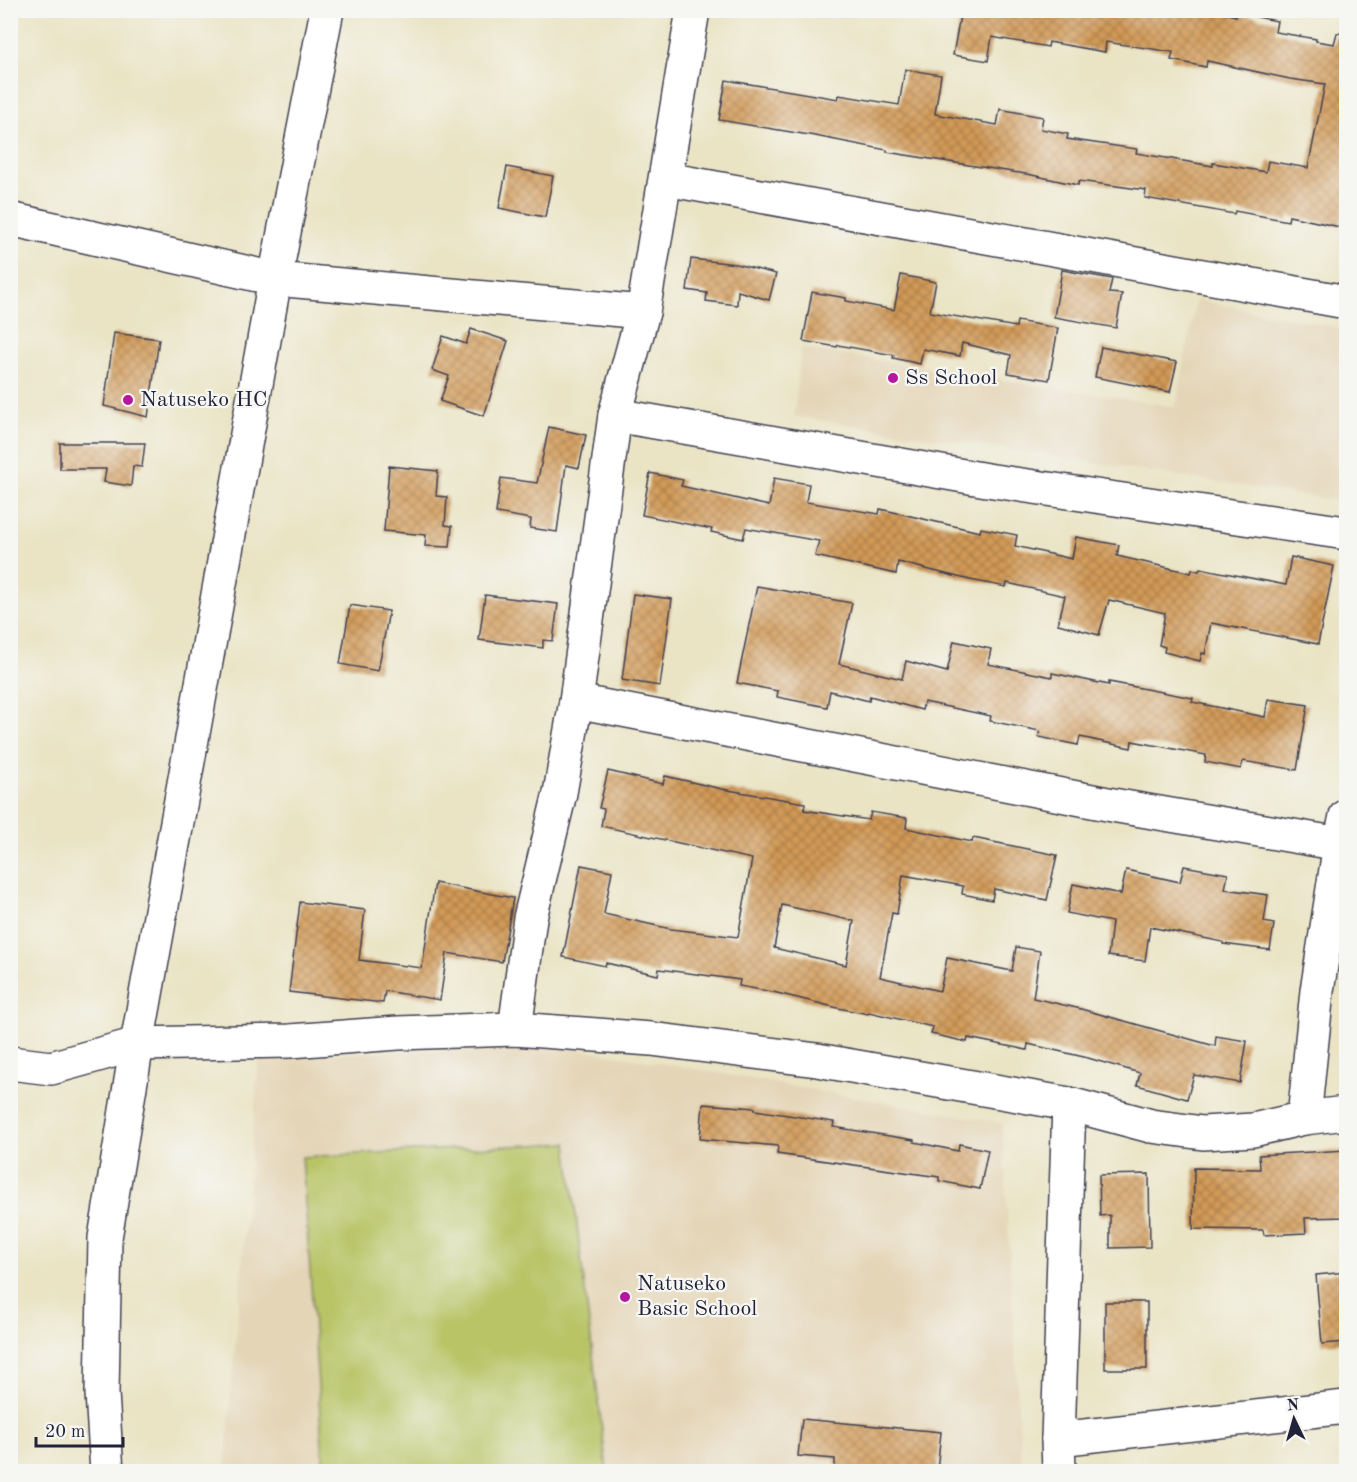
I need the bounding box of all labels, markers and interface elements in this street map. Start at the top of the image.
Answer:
place label: Ss School [905,367,997,389]
marker: Ss School [886,371,900,385]
place label: Natuseko HC [140,389,268,411]
marker: Natuseko HC [121,393,135,407]
place label: Natuseko Basic School [637,1273,757,1320]
marker: Natuseko Basic School [618,1290,632,1304]
north arrow [1264,1389,1324,1449]
text: N [1286,1397,1300,1415]
scale bar [36,1410,123,1448]
text: 20 m [45,1423,85,1441]

